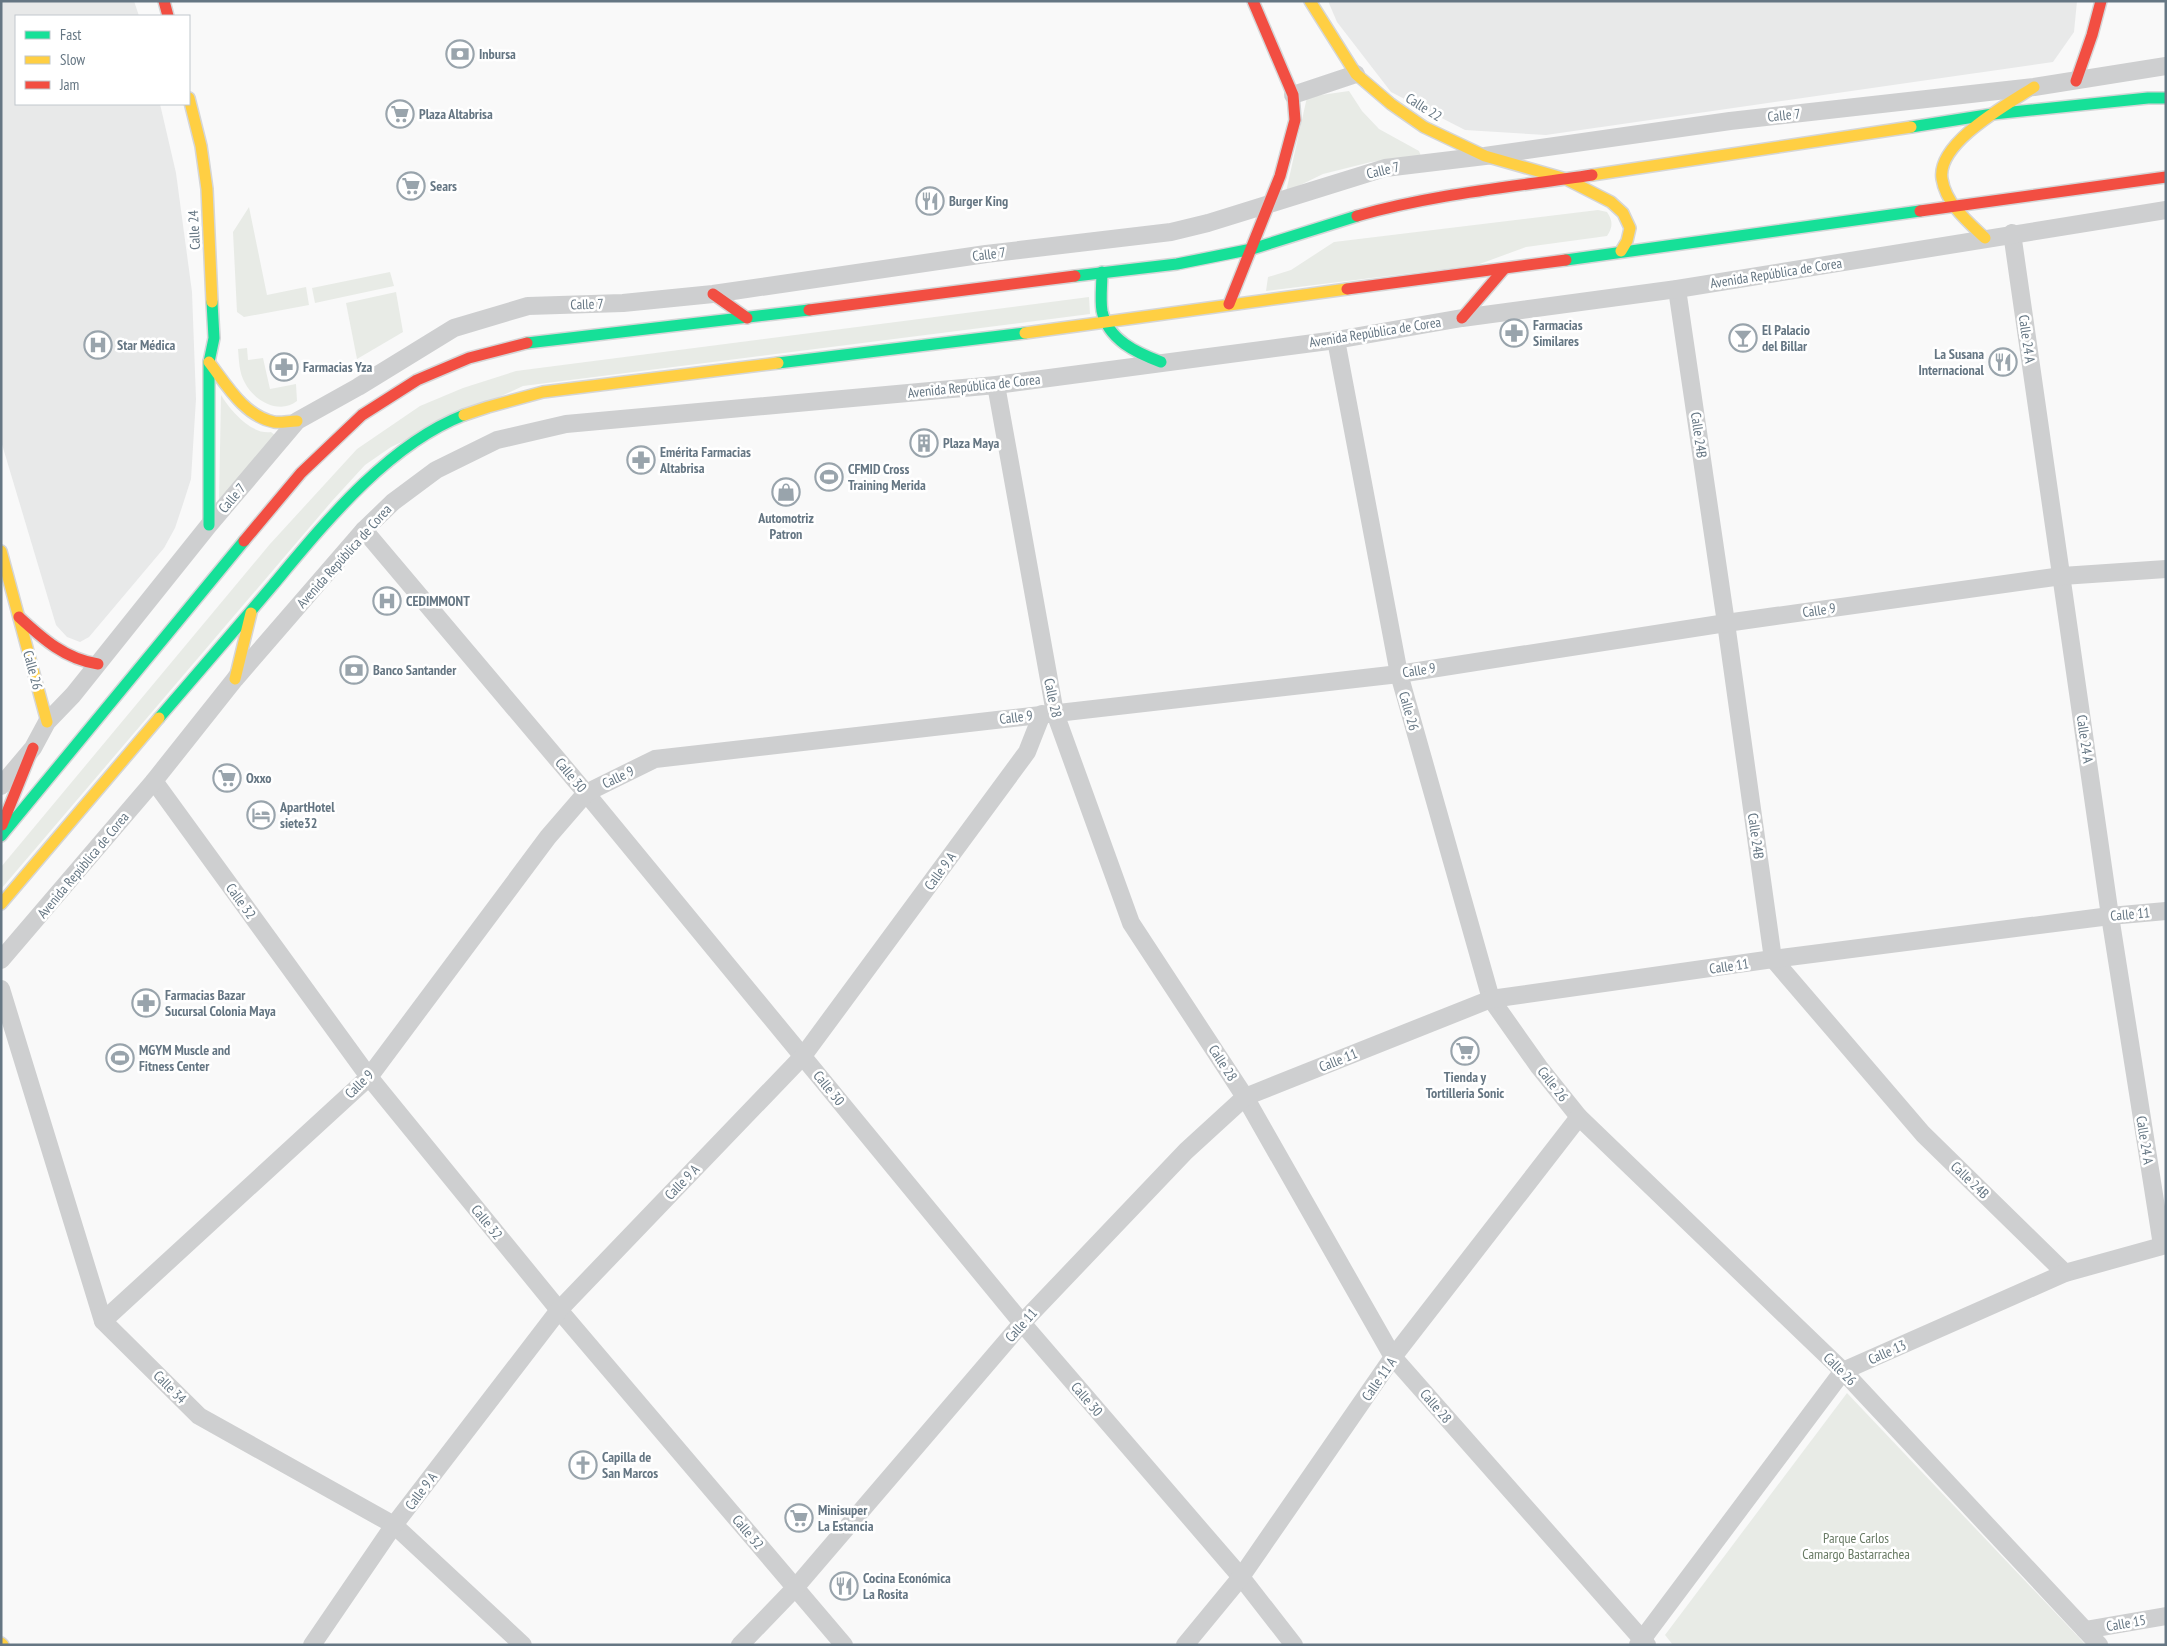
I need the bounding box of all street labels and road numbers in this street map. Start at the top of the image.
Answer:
street label: Calle 22 [1402,89,1446,125]
street label: Calle 7 [1766,104,1802,126]
street label: Calle 7 [1365,157,1401,183]
street label: Calle 24 [184,209,204,250]
street label: Calle 7 [971,243,1007,265]
street label: Avenida República de Corea [1709,254,1843,292]
street label: Calle 7 [570,294,604,314]
street label: Avenida República de Corea [1308,313,1442,351]
street label: Calle 24 A [2015,314,2039,365]
street label: Avenida República de Corea [907,370,1041,402]
street label: Calle 24B [1687,411,1711,459]
street label: Calle 7 [214,479,250,517]
street label: Avenida República de Corea [293,500,395,612]
street label: Calle 9 [1801,599,1837,621]
street label: Calle 26 [19,648,47,692]
street label: Calle 9 [1401,658,1437,682]
street label: Calle 28 [1040,677,1066,719]
street label: Calle 26 [1395,689,1423,733]
street label: Calle 9 [998,706,1034,728]
street label: Calle 24 A [2073,714,2097,765]
street label: Calle 30 [551,754,591,796]
street label: Calle 9 [599,762,637,792]
street label: Avenida República de Corea [33,808,133,922]
street label: Calle 24B [1744,812,1768,860]
street label: Calle 9 A [920,848,960,894]
street label: Calle 32 [222,880,260,922]
street label: Calle 11 [2109,903,2151,925]
street label: Calle 11 [1708,954,1750,978]
street label: Calle 28 [1205,1041,1241,1085]
street label: Calle 11 [1316,1044,1360,1076]
street label: Calle 26 [1534,1063,1572,1105]
street label: Calle 9 [341,1066,377,1102]
street label: Calle 30 [810,1067,848,1109]
street label: Calle 24 A [2132,1114,2158,1166]
street label: Calle 24B [1947,1157,1993,1203]
street label: Calle 9 A [661,1160,704,1204]
street label: Calle 32 [468,1201,506,1243]
street label: Calle 11 [1001,1304,1041,1346]
street label: Calle 13 [1865,1336,1909,1368]
street label: Calle 26 [1820,1349,1860,1389]
street label: Calle 11 A [1358,1353,1401,1404]
street label: Calle 34 [150,1367,191,1408]
street label: Calle 30 [1067,1378,1107,1420]
street label: Calle 28 [1416,1385,1456,1427]
street label: Calle 9 A [401,1468,441,1513]
street label: Calle 32 [728,1511,768,1553]
street label: Calle 15 [2105,1611,2147,1635]

